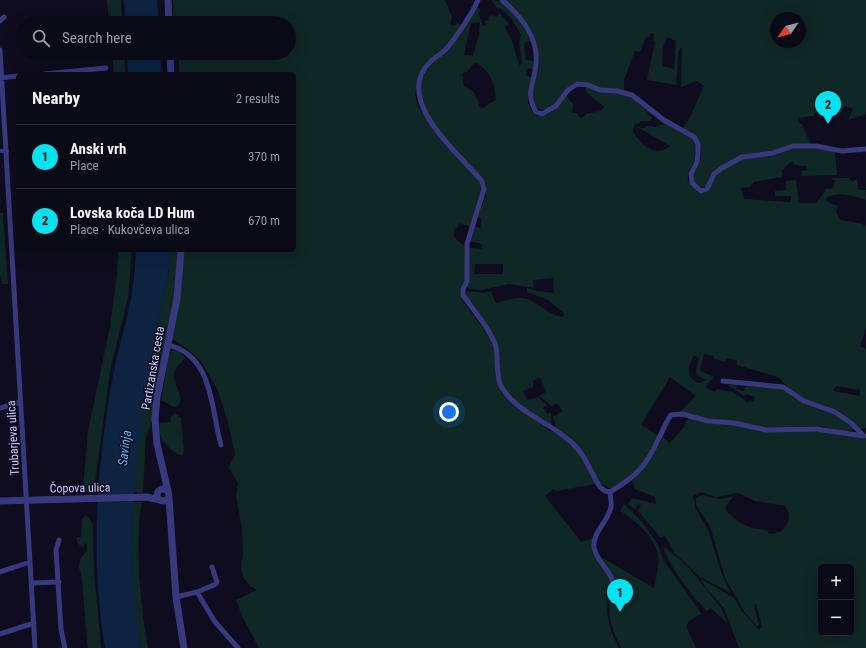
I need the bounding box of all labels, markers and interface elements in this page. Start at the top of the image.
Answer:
north arrow [770,12,806,48]
search box [16,16,296,60]
icon: search [30,27,52,49]
text: Search here [62,29,132,47]
text: Nearby [32,88,80,108]
text: 2 results [236,91,280,106]
pin: 2 [815,91,841,124]
text: Anski vrh [70,140,126,158]
text: 1 [42,149,48,164]
text: 370 m [248,149,280,164]
text: Place [70,158,99,173]
text: Lovska koča LD Hum [70,204,195,222]
text: 2 [42,213,48,228]
text: 670 m [248,213,280,228]
text: Place · Kukovčeva ulica [70,222,190,237]
street label: Partizanska cesta [139,325,167,411]
street label: Trubarjeva ulica [4,400,22,476]
your location [439,402,459,422]
water label: Savinja [115,429,134,467]
street label: Čopova ulica [49,479,111,496]
map controls [818,564,854,636]
button: + [818,564,854,600]
pin: 1 [607,579,633,612]
button: − [818,600,854,636]

